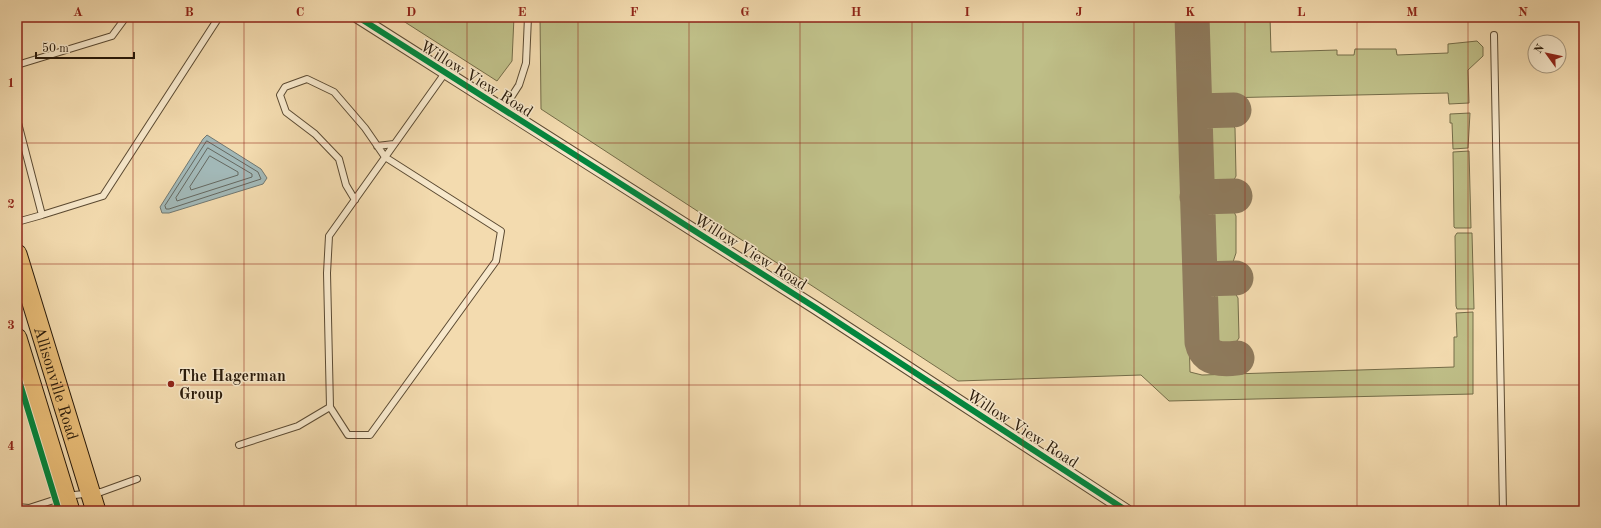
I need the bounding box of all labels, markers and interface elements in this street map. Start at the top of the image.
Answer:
text: A [73,6,83,19]
text: B [184,6,194,19]
text: C [296,6,304,19]
text: D [406,6,416,19]
text: E [518,6,527,19]
text: F [630,6,639,19]
text: G [740,6,750,19]
text: H [851,6,862,19]
text: I [964,6,970,19]
text: J [1075,6,1083,19]
text: K [1185,6,1195,19]
text: L [1297,6,1306,19]
text: M [1406,6,1418,19]
text: N [1518,6,1528,19]
scale bar [36,34,134,60]
north arrow [1527,34,1567,74]
street label: Willow View Road [417,39,535,121]
text: 50 m [42,42,69,55]
text: N [1533,42,1547,56]
text: 1 [7,77,15,90]
text: 2 [7,198,15,211]
street label: Willow View Road [691,212,809,294]
text: 3 [7,319,15,332]
street label: Allisonville Road [30,325,80,442]
place label: The Hagerman Group [179,369,286,403]
marker: The Hagerman Group [166,379,176,389]
street label: Willow View Road [963,388,1081,472]
text: 4 [7,440,15,453]

